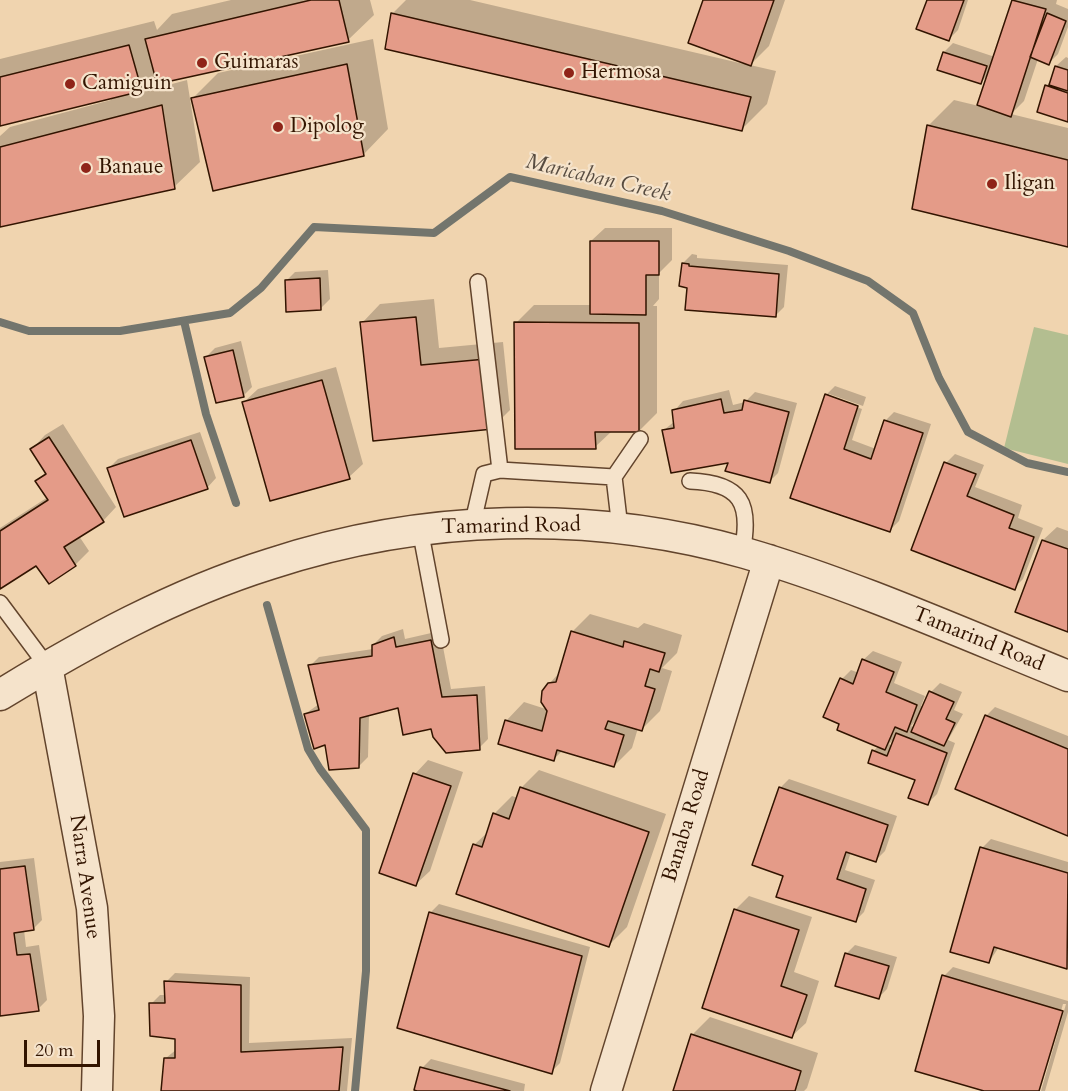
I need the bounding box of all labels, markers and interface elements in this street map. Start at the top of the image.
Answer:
place label: Guimaras [214,50,299,76]
marker: Guimaras [195,56,209,70]
place label: Hermosa [581,60,661,86]
marker: Hermosa [562,66,576,80]
place label: Camiguin [82,71,172,97]
marker: Camiguin [63,77,77,91]
place label: Dipolog [290,114,364,140]
marker: Dipolog [271,120,285,134]
water label: Maricaban Creek [523,150,673,208]
place label: Banaue [98,155,163,181]
marker: Banaue [79,161,93,175]
place label: Iligan [1004,171,1055,197]
marker: Iligan [985,177,999,191]
street label: Tamarind Road [441,513,581,541]
street label: Tamarind Road [908,602,1048,678]
street label: Banaba Road [658,767,716,885]
street label: Narra Avenue [63,813,105,941]
scale bar [27,1028,104,1066]
text: 20 m [35,1038,74,1063]

